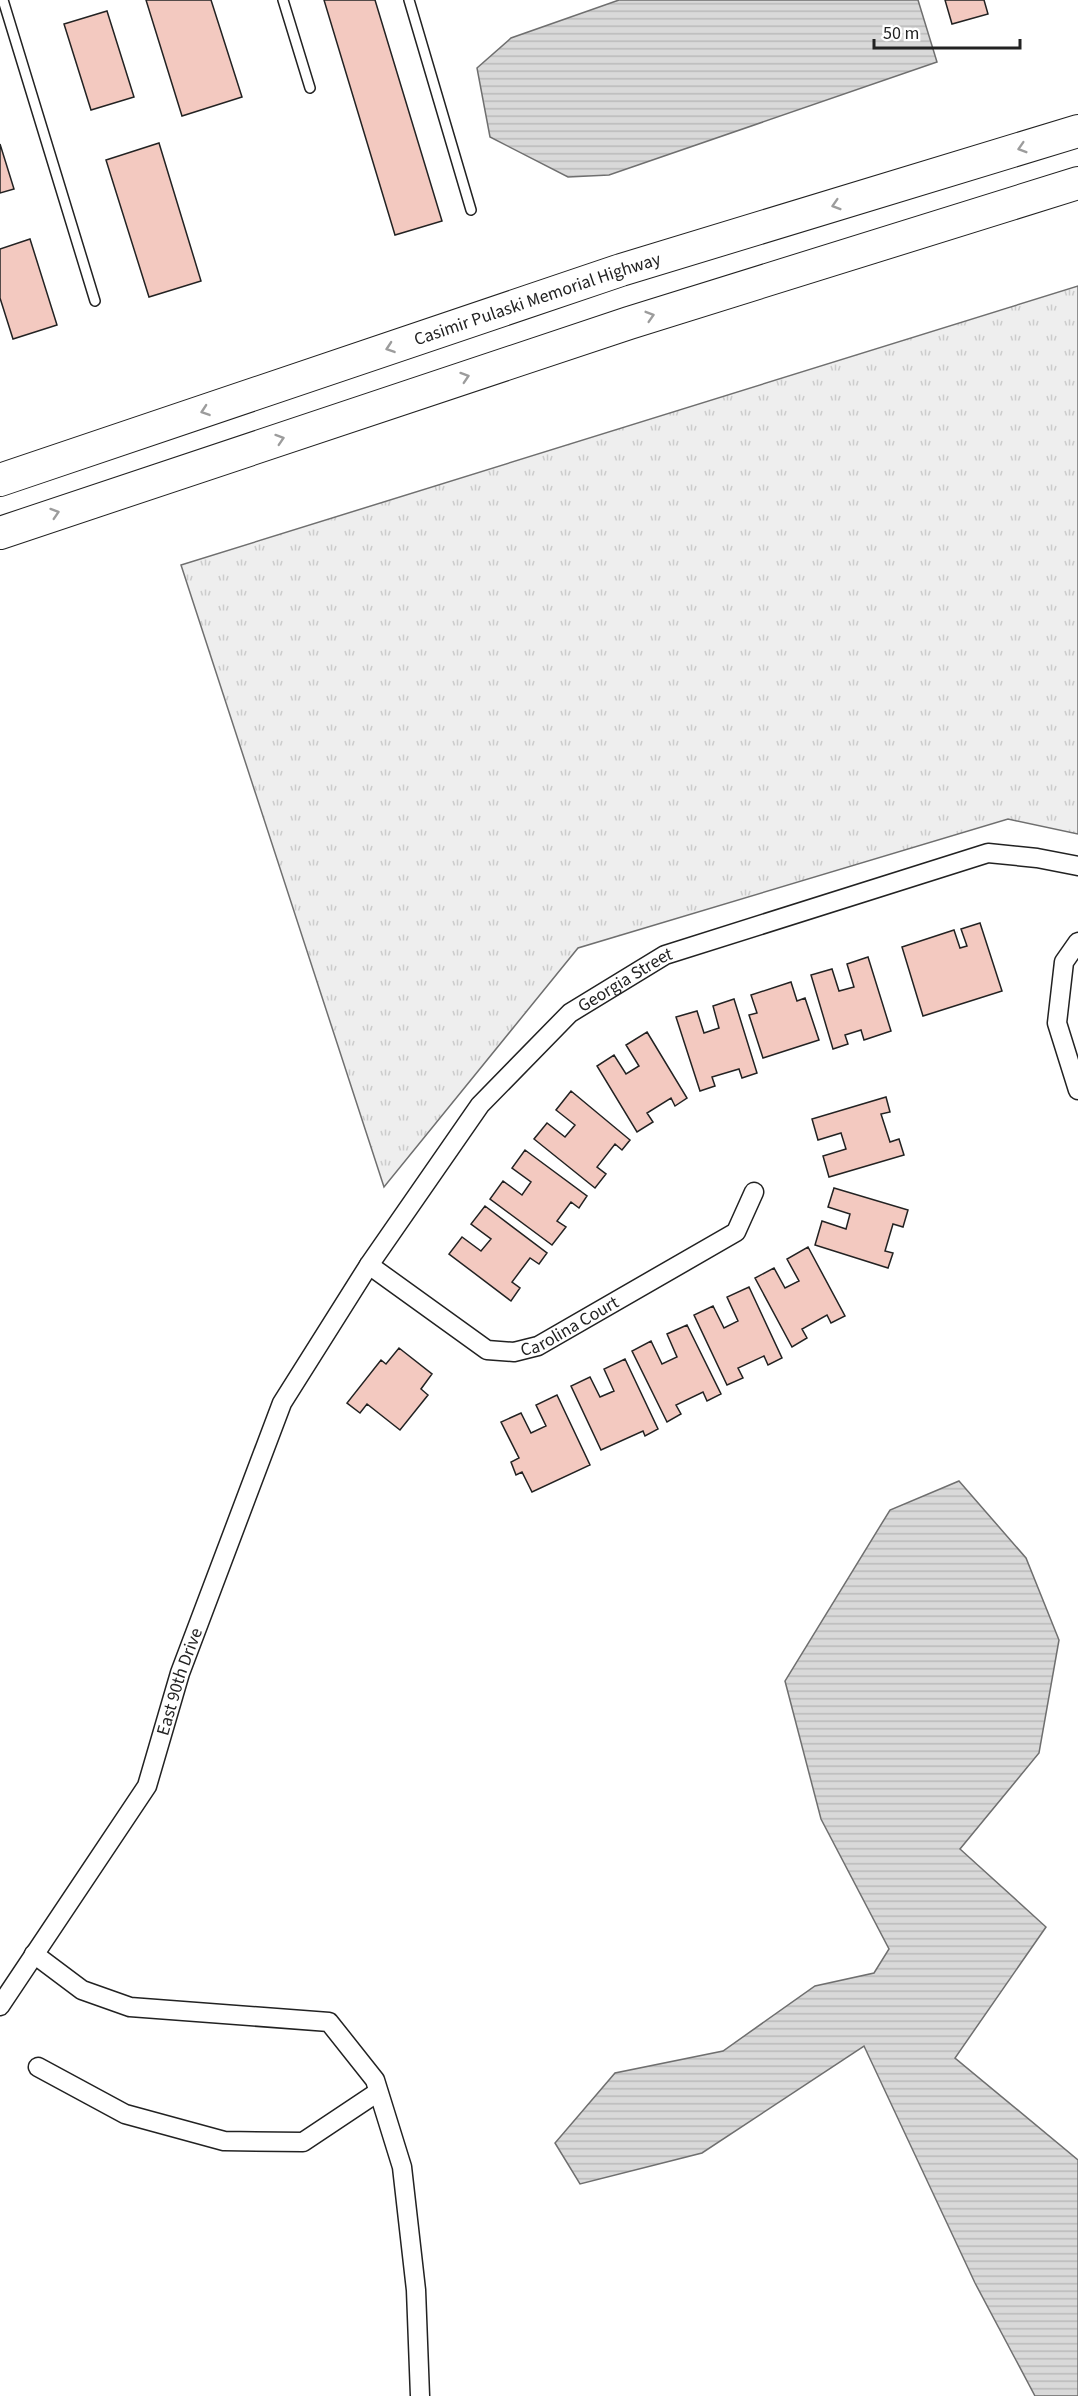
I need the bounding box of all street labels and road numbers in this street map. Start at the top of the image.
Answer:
street label: Casimir Pulaski Memorial Highway [411,246,664,352]
street label: Georgia Street [573,941,675,1018]
street label: Carolina Court [518,1290,623,1362]
street label: East 90th Drive [150,1624,209,1738]

